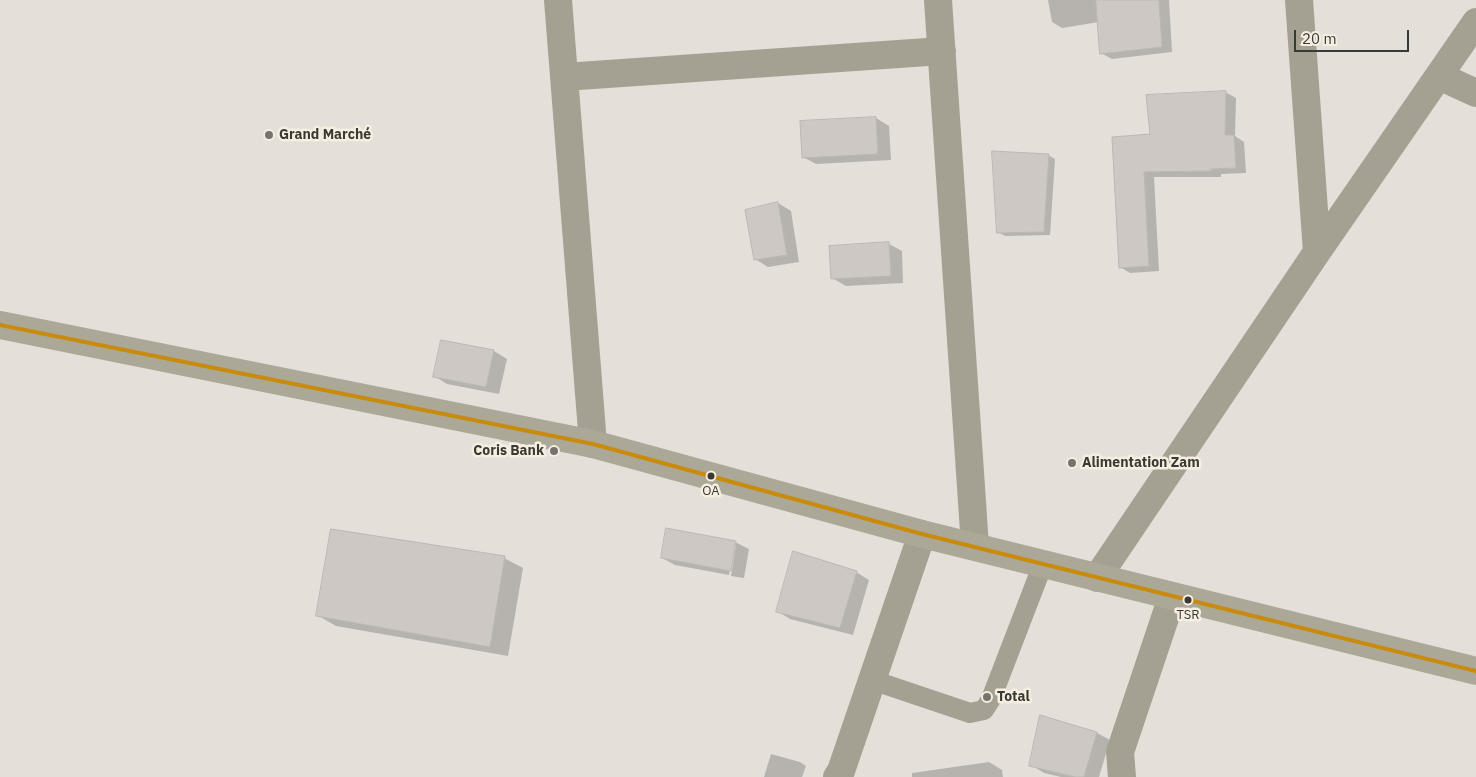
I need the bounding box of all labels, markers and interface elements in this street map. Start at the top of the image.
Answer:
scale bar [1296,20,1411,52]
text: 20 m [1302,29,1337,48]
place label: Grand Marché [279,127,371,143]
marker: Grand Marché [263,129,275,141]
place label: Coris Bank [473,443,544,459]
marker: Coris Bank [548,445,560,457]
place label: Alimentation Zam [1082,455,1200,471]
marker: Alimentation Zam [1066,457,1078,469]
marker: OA [706,471,716,481]
place label: OA [702,483,720,499]
marker: TSR [1183,595,1193,605]
place label: TSR [1176,607,1200,623]
place label: Total [997,689,1030,705]
marker: Total [981,691,993,703]

